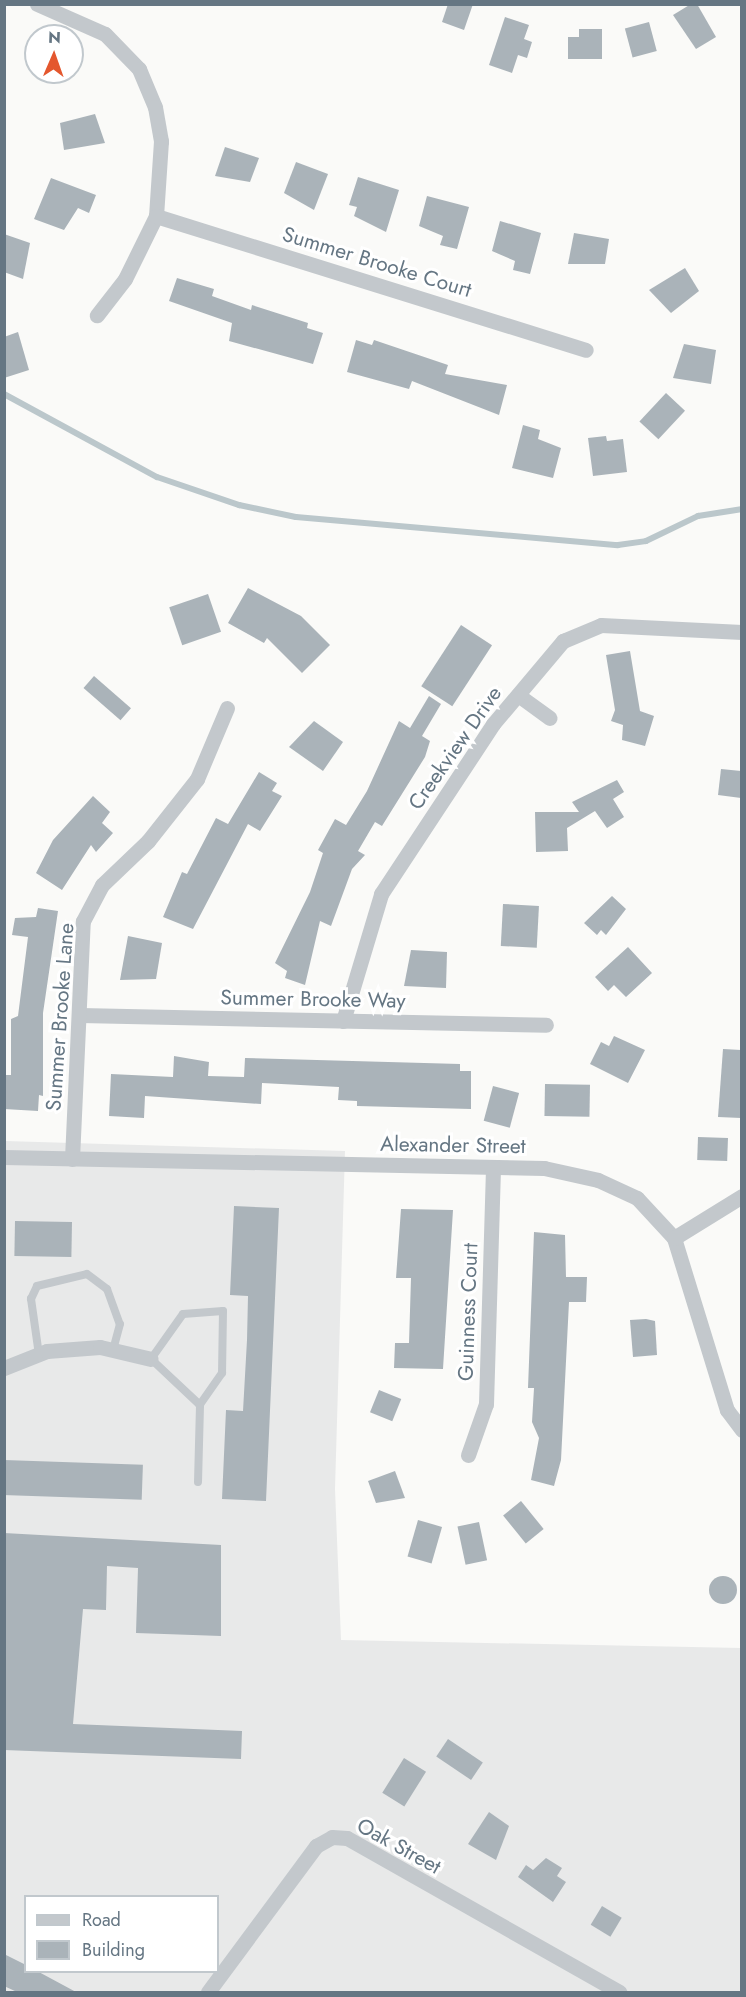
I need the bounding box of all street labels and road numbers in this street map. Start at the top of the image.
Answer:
street label: Summer Brooke Court [279,221,475,303]
street label: Creekview Drive [403,681,507,815]
street label: Summer Brooke Lane [41,922,79,1112]
street label: Summer Brooke Way [220,985,406,1013]
street label: Alexander Street [380,1131,526,1159]
street label: Guinness Court [453,1243,483,1381]
street label: Oak Street [353,1813,445,1879]

